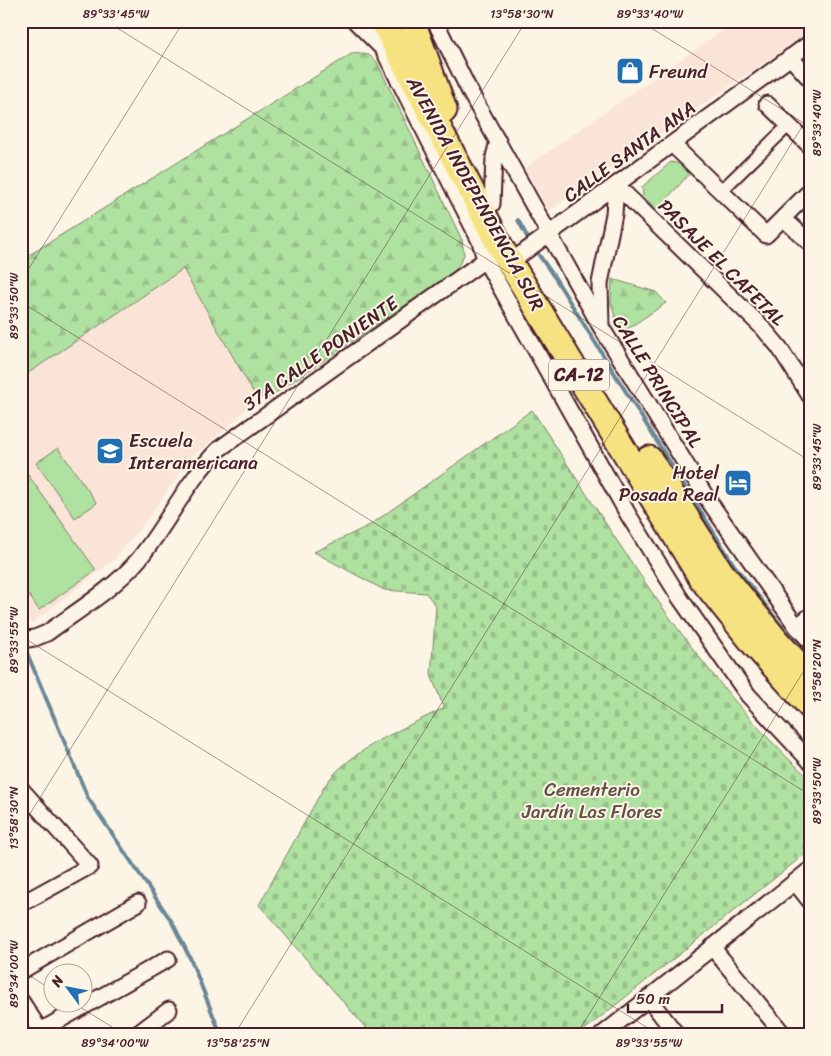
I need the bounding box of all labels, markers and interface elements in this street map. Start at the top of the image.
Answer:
text: 89°33'45"W [83,3,150,25]
text: 13°58'30"N [490,3,554,25]
text: 89°33'40"W [617,3,684,25]
place label: Freund [649,55,709,88]
shop icon: Freund [615,56,645,86]
street label: AVENIDA INDEPENDENCIA SUR [397,69,554,317]
text: 89°33'40"W [806,89,828,156]
street label: CALLE SANTA ANA [556,92,703,211]
street label: PASAJE EL CAFETAL [650,191,794,334]
text: 89°33'50"W [3,272,25,339]
street label: 37A CALLE PONIENTE [235,286,406,420]
street label: CALLE PRINCIPAL [603,308,712,454]
road number: CA-12 [549,360,609,390]
text: 89°33'45"W [806,423,828,490]
place label: Escuela Interamericana [128,424,258,479]
school or university icon: Escuela Interamericana [95,436,125,466]
place label: Hotel Posada Real [619,456,720,511]
hotel icon: Hotel Posada Real [723,468,753,498]
text: 89°33'55"W [3,606,25,673]
text: 13°58'20"N [806,638,828,703]
text: 89°33'50"W [806,757,828,824]
park label: Cementerio Jardín Las Flores [521,773,662,828]
text: 13°58'30"N [3,786,25,850]
text: 89°34'00"W [3,939,25,1008]
north arrow [42,964,92,1014]
text: N [44,970,71,993]
scale bar [628,981,722,1013]
text: 50 m [636,986,671,1012]
text: 89°34'00"W [81,1032,150,1054]
text: 13°58'25"N [206,1032,270,1054]
text: 89°33'55"W [616,1032,683,1054]

